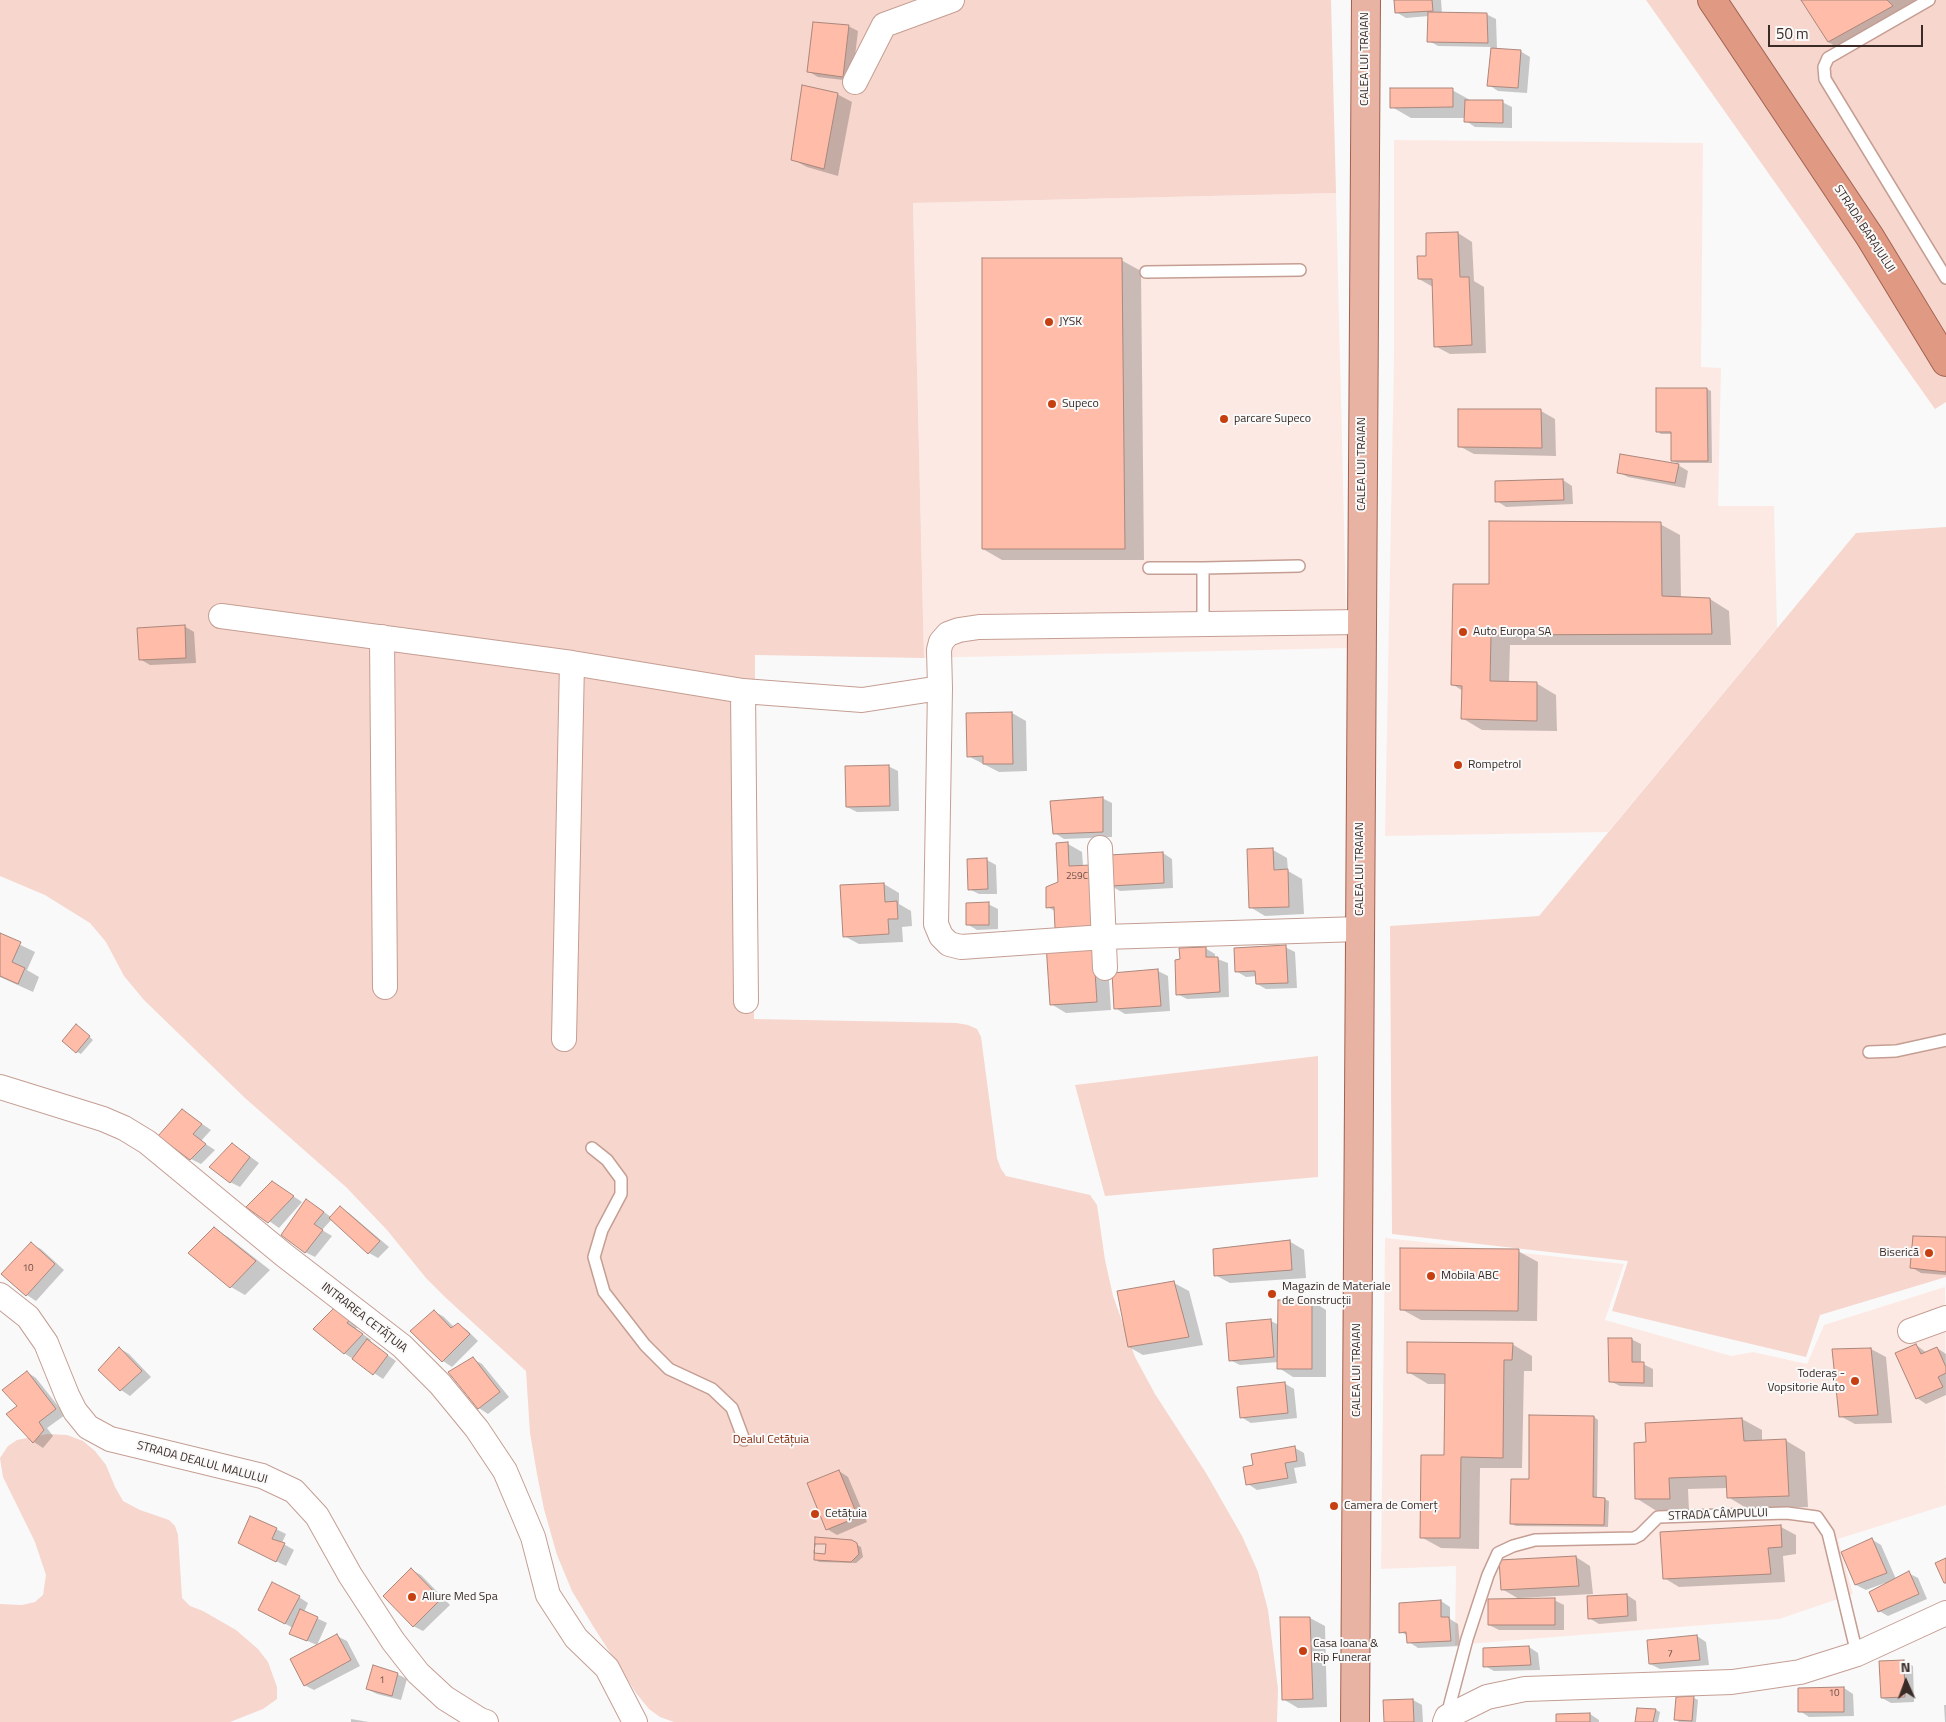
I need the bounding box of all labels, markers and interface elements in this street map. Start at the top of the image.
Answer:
street label: CALEA LUI TRAIAN [1358,12,1372,106]
scale bar [1771,15,1926,47]
text: 50 m [1776,22,1809,45]
street label: STRADA BARAJULUI [1830,183,1898,275]
place label: JYSK [1059,315,1082,329]
marker: JYSK [1043,316,1055,328]
place label: Supeco [1062,397,1099,411]
marker: Supeco [1046,398,1058,410]
place label: parcare Supeco [1234,412,1311,426]
marker: parcare Supeco [1218,413,1230,425]
street label: CALEA LUI TRAIAN [1355,417,1369,511]
place label: Auto Europa SA [1473,625,1552,639]
marker: Auto Europa SA [1457,626,1469,638]
place label: Rompetrol [1468,758,1521,772]
marker: Rompetrol [1452,759,1464,771]
street label: CALEA LUI TRAIAN [1353,822,1367,916]
house number: 259C [1066,871,1088,883]
place label: Biserică [1879,1246,1919,1260]
marker: Biserică [1923,1247,1935,1259]
house number: 10 [22,1263,34,1275]
place label: Mobila ABC [1441,1269,1499,1283]
marker: Mobila ABC [1425,1270,1437,1282]
street label: INTRAREA CETĂȚUIA [318,1280,410,1356]
place label: Magazin de Materiale de Construcții [1282,1280,1390,1308]
marker: Magazin de Materiale de Construcții [1266,1288,1278,1300]
street label: CALEA LUI TRAIAN [1350,1323,1364,1417]
place label: Toderaș - Vopsitorie Auto [1767,1367,1845,1395]
marker: Toderaș - Vopsitorie Auto [1849,1375,1861,1387]
park label: Dealul Cetățuia [733,1433,809,1447]
street label: STRADA DEALUL MALULUI [135,1439,269,1487]
place label: Camera de Comerț [1344,1499,1438,1513]
marker: Camera de Comerț [1328,1500,1340,1512]
street label: STRADA CÂMPULUI [1668,1506,1768,1524]
place label: Cetățuia [825,1507,867,1521]
marker: Cetățuia [809,1508,821,1520]
place label: Allure Med Spa [422,1590,498,1604]
marker: Allure Med Spa [406,1591,418,1603]
place label: Casa Ioana & Rip Funerar [1313,1637,1378,1665]
marker: Casa Ioana & Rip Funerar [1297,1645,1309,1657]
house number: 7 [1667,1649,1673,1661]
text: N [1900,1656,1911,1677]
north arrow [1881,1657,1931,1707]
house number: 1 [379,1675,385,1687]
house number: 10 [1828,1688,1840,1700]

